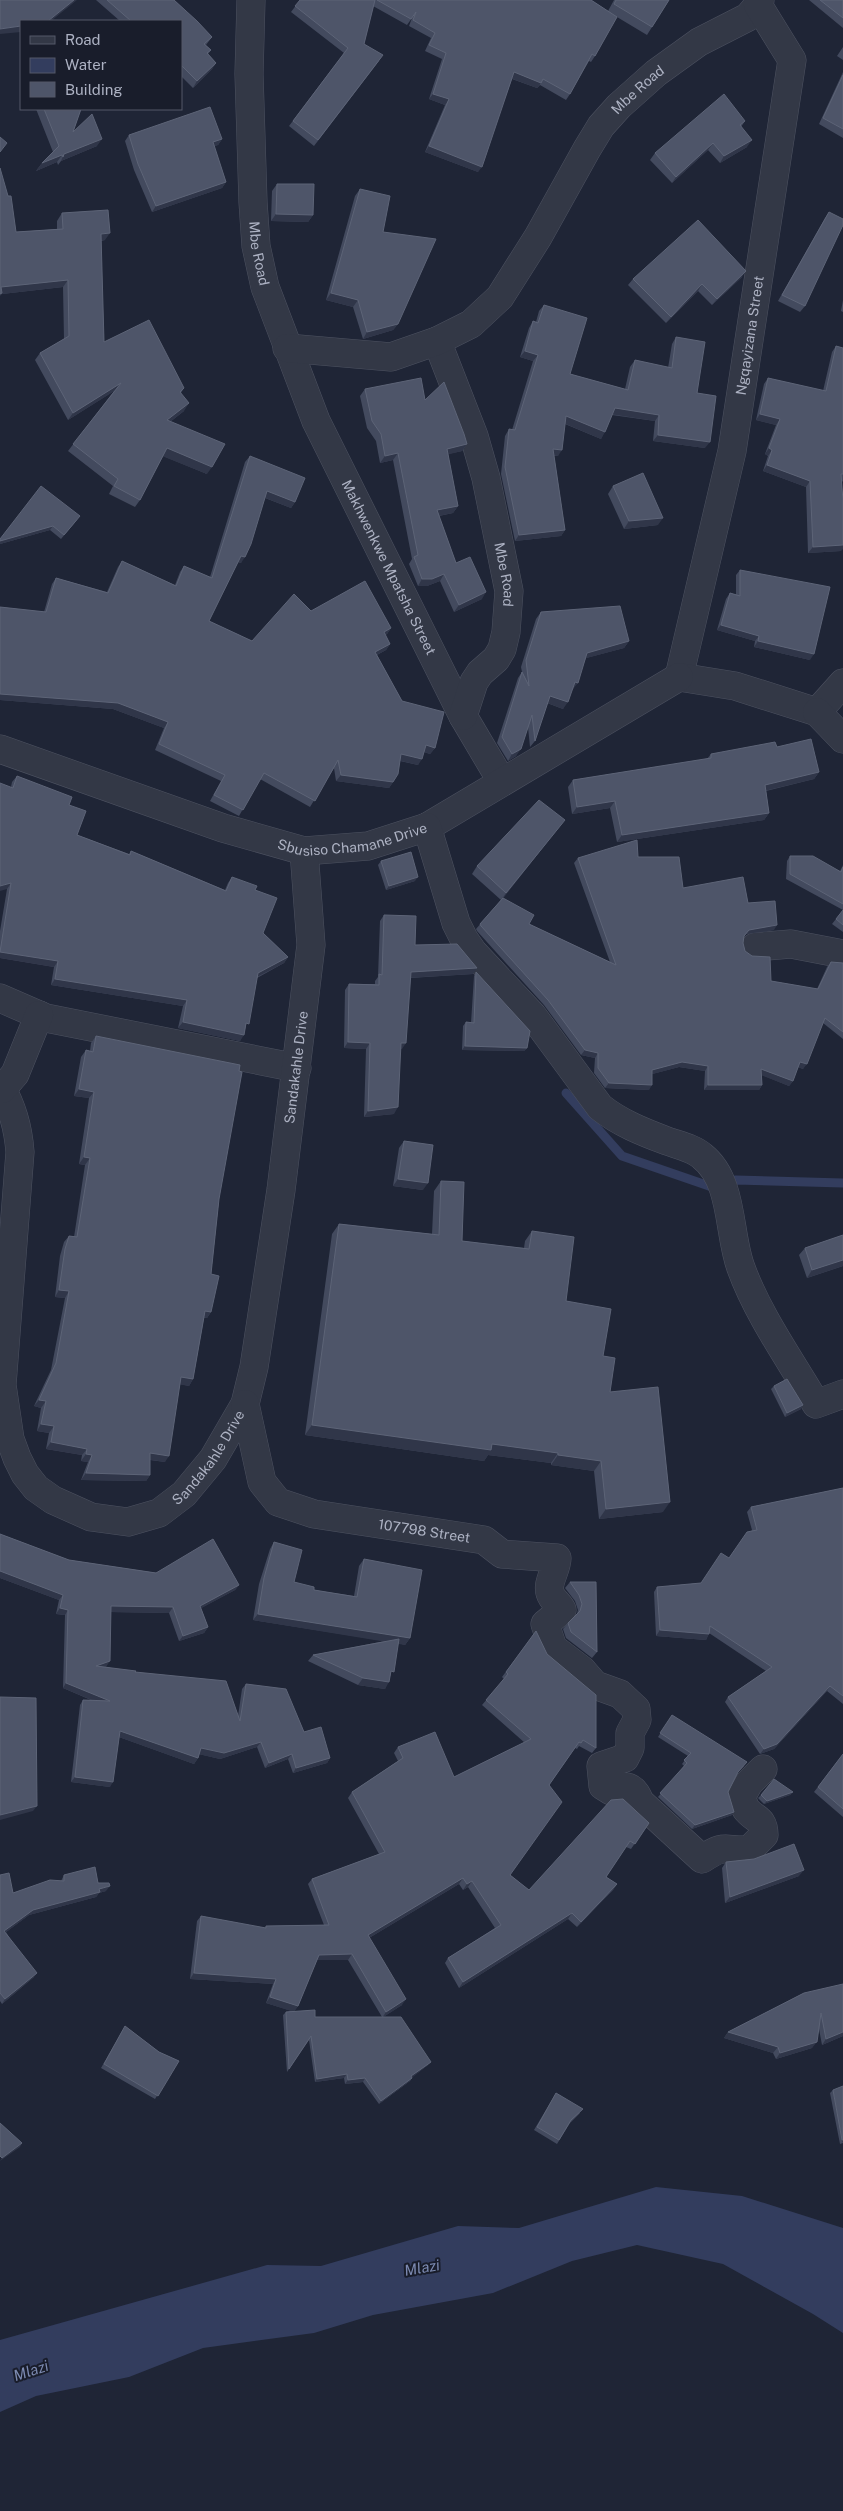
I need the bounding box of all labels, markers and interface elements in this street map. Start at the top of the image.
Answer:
legend [20,20,182,110]
text: Road [65,31,101,48]
text: Water [65,56,107,73]
street label: Mbe Road [608,62,667,117]
text: Building [65,81,123,98]
street label: Mbe Road [246,221,272,287]
street label: Ngqayizana Street [733,275,767,396]
street label: Makhwenkwe Mpatsha Street [339,477,439,657]
street label: Mbe Road [491,541,517,607]
street label: Sbusiso Chamane Drive [276,820,429,859]
street label: Sandakahle Drive [281,1010,311,1125]
street label: Sandakahle Drive [169,1407,248,1508]
street label: 107798 Street [377,1516,471,1546]
water label: Mlazi [403,2256,441,2279]
water label: Mlazi [11,2357,51,2384]

